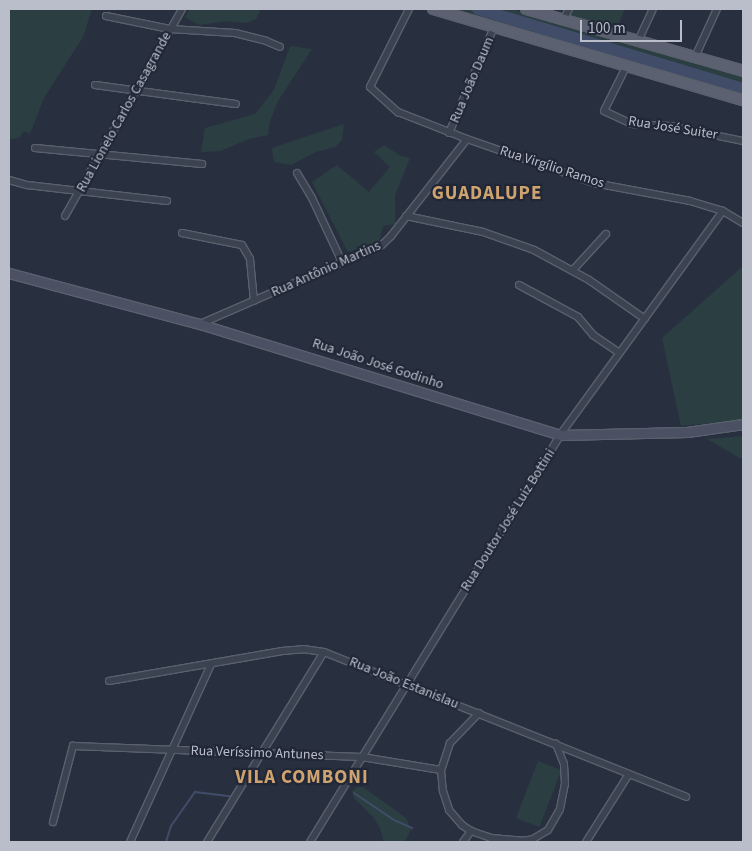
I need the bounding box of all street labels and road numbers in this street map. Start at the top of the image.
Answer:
street label: Rua Lionelo Carlos Casagrande [73,29,175,195]
street label: Rua João Daum [446,34,498,126]
street label: Rua José Suiter [627,113,719,143]
street label: Rua Virgílio Ramos [498,142,606,192]
street label: Rua Antônio Martins [269,237,383,301]
street label: Rua João José Godinho [310,335,446,393]
street label: Rua Doutor José Luiz Bottini [457,446,559,594]
street label: Rua João Estanislau [347,653,461,713]
street label: Rua Veríssimo Antunes [190,742,324,764]

